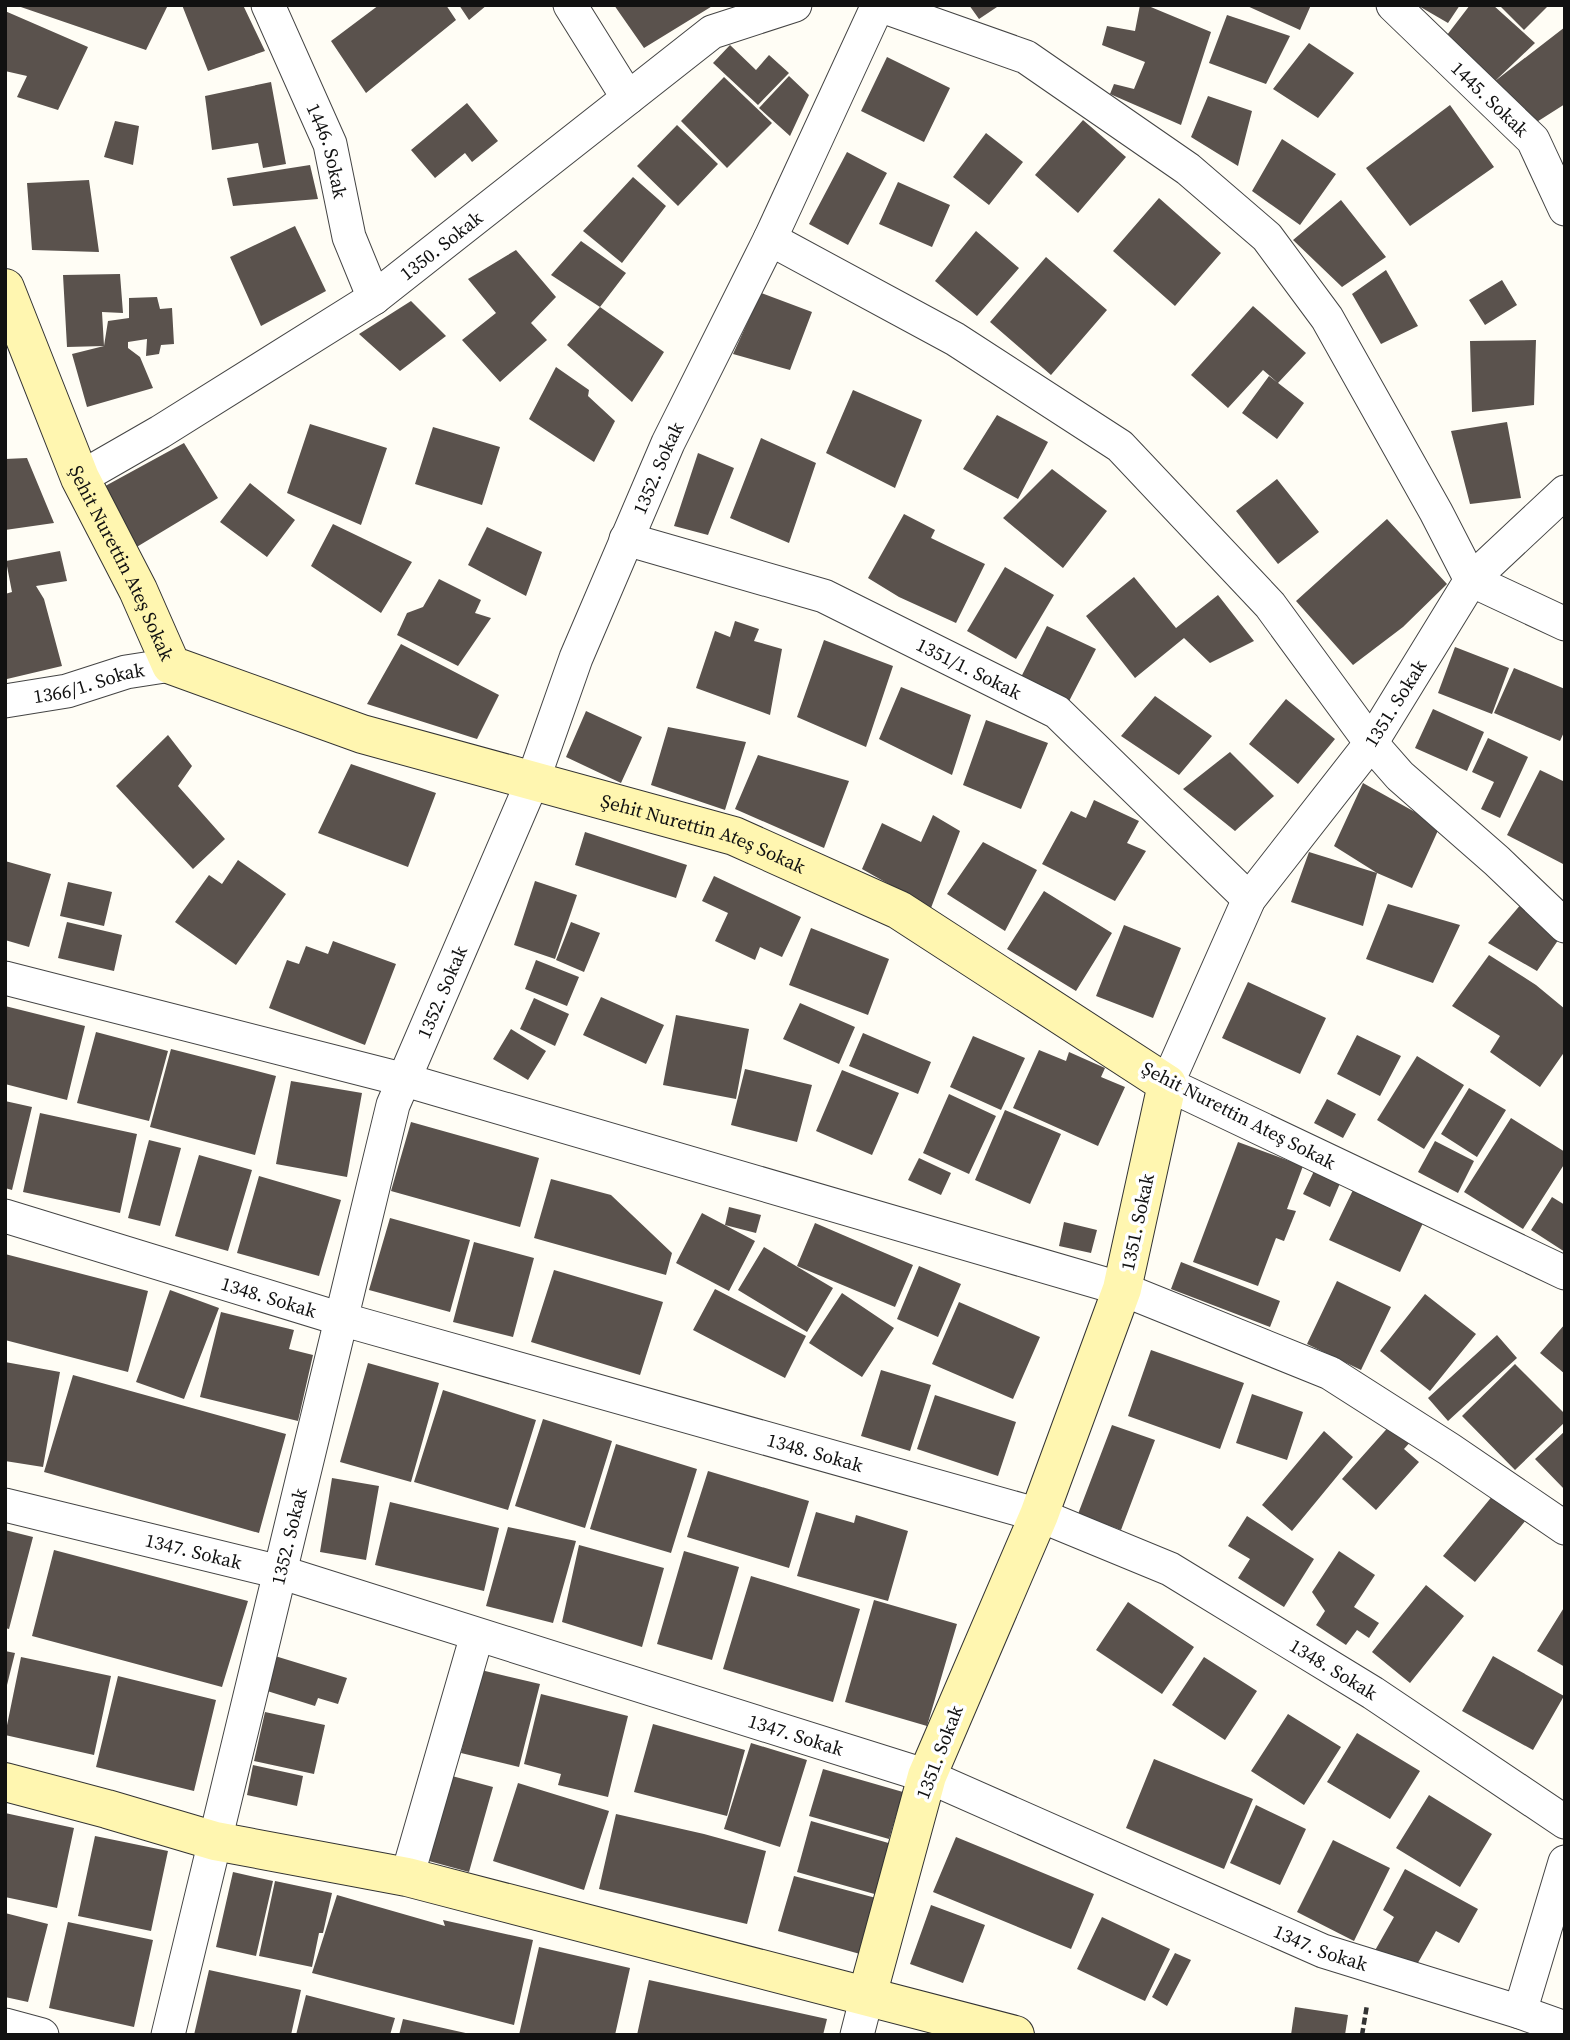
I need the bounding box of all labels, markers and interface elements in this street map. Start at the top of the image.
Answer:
street label: 1445. Sokak [1446,55,1535,143]
street label: 1446. Sokak [300,99,354,201]
street label: 1350. Sokak [394,204,488,286]
street label: 1352. Sokak [626,417,690,518]
street label: Şehit Nurettin Ateş Sokak [63,462,181,665]
street label: 1351/1. Sokak [912,631,1027,706]
street label: 1351. Sokak [1358,654,1432,752]
street label: 1366/1. Sokak [31,656,147,709]
street label: Şehit Nurettin Ateş Sokak [598,787,810,880]
street label: 1352. Sokak [410,941,473,1042]
street label: Şehit Nurettin Ateş Sokak [1138,1055,1341,1176]
street label: 1351. Sokak [1114,1171,1160,1273]
street label: 1348. Sokak [218,1270,320,1324]
street label: 1348. Sokak [764,1426,867,1478]
street label: 1352. Sokak [264,1485,313,1587]
street label: 1347. Sokak [142,1527,245,1575]
street label: 1348. Sokak [1285,1632,1383,1706]
street label: 1351. Sokak [909,1701,969,1803]
street label: 1347. Sokak [745,1707,847,1762]
street label: 1347. Sokak [1270,1918,1371,1977]

